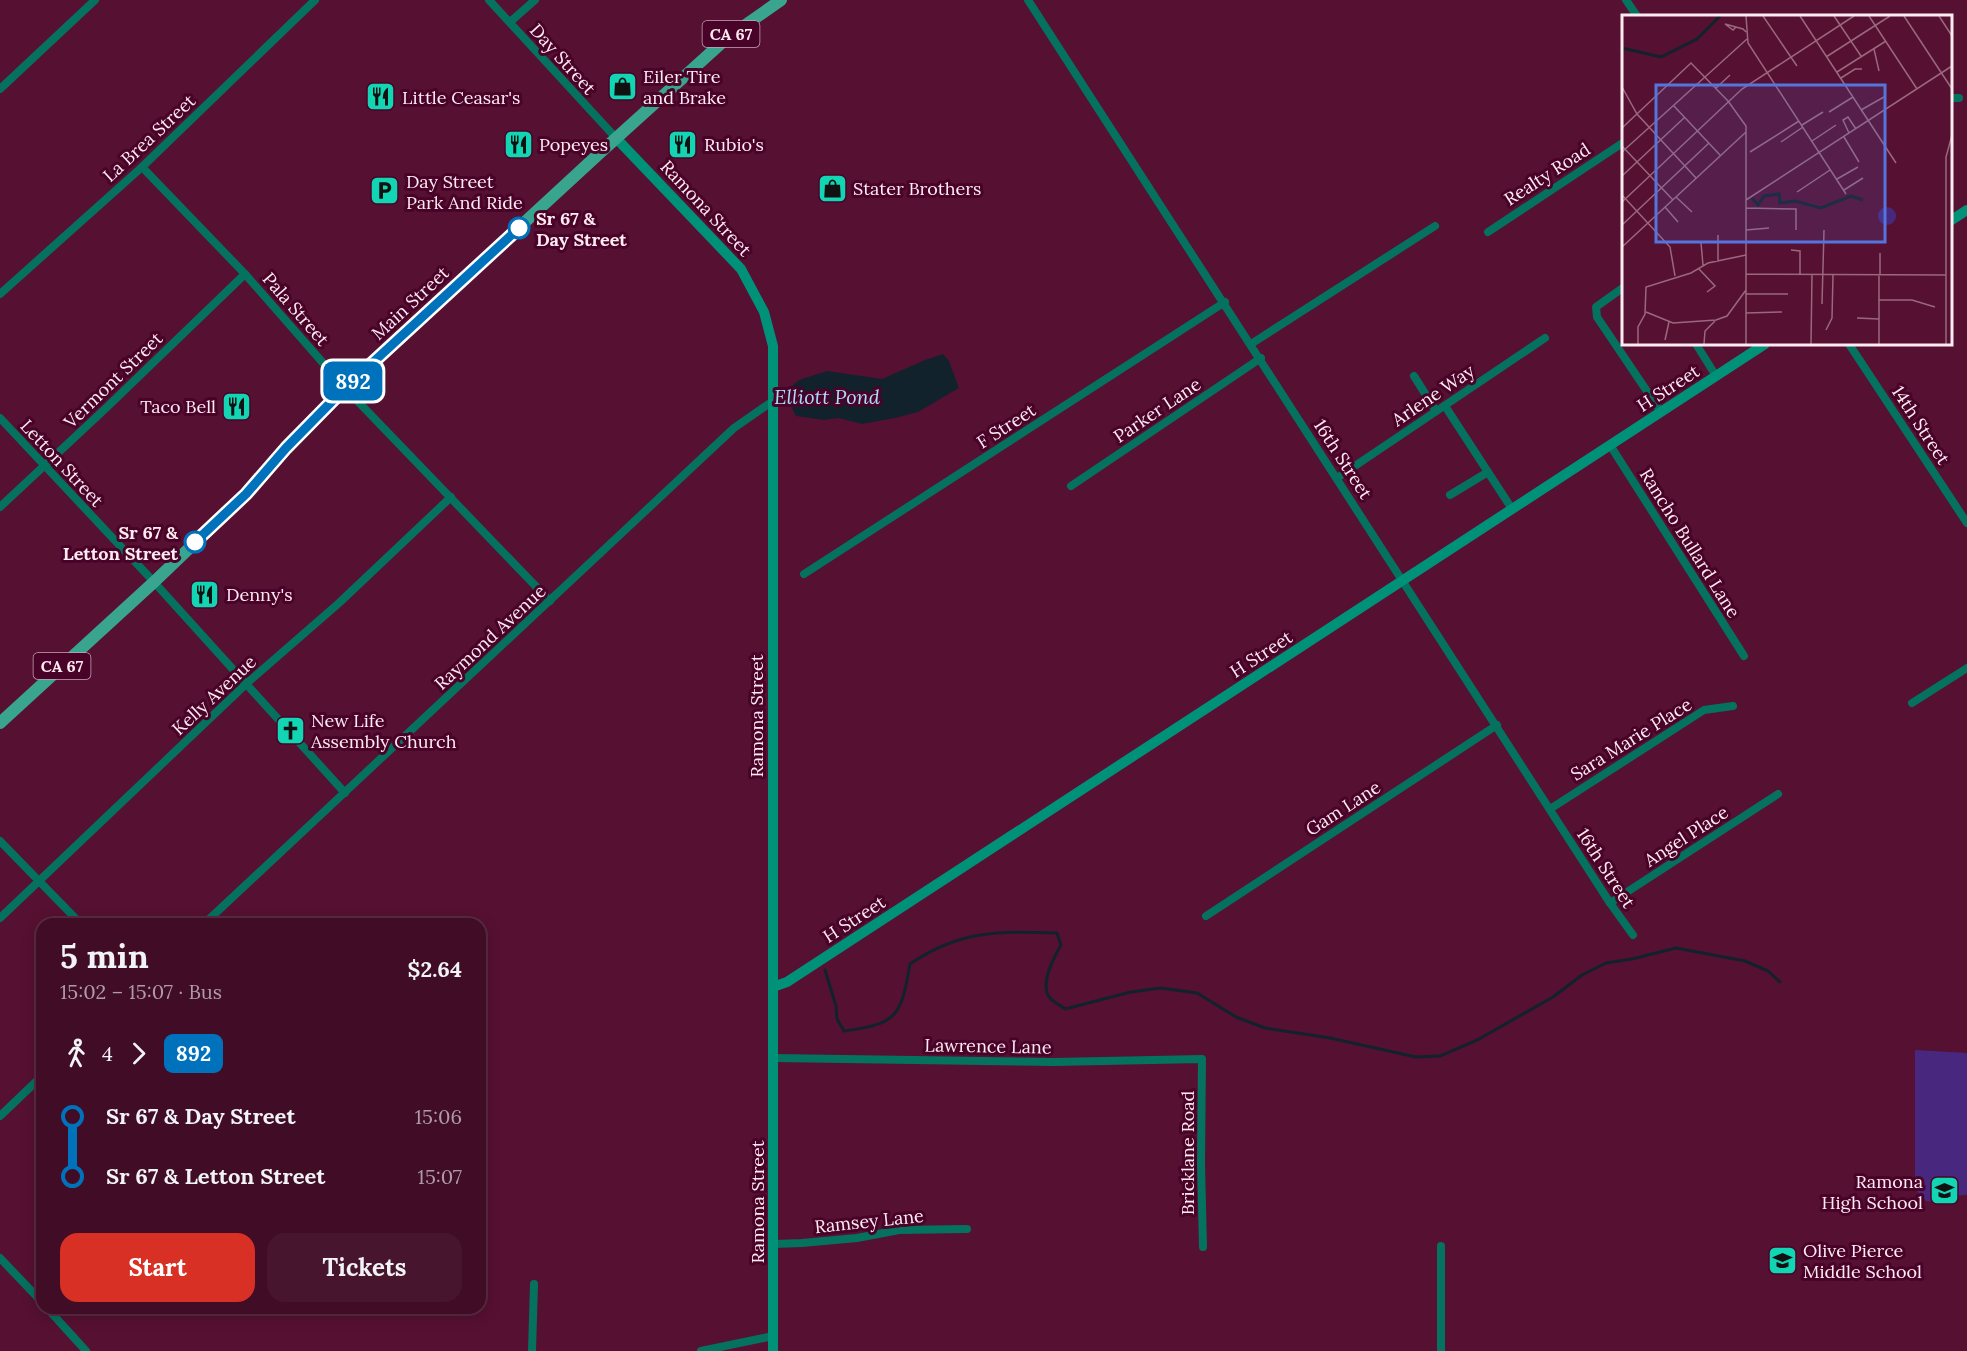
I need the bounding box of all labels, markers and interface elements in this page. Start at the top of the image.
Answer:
inset map [1622,15,1952,345]
street label: Day Street [525,19,601,99]
road number: CA 67 [702,21,760,47]
place label: Eiler Tire and Brake [643,65,726,109]
shop icon: Eiler Tire and Brake [606,70,638,102]
restaurant icon: Little Ceasar's [365,81,397,113]
place label: Little Ceasar's [402,86,520,109]
street label: La Brea Street [98,89,200,187]
restaurant icon: Popeyes [502,128,534,160]
restaurant icon: Rubio's [667,128,699,160]
place label: Popeyes [539,133,608,156]
place label: Rubio's [704,133,764,156]
street label: Realty Road [1500,138,1595,210]
street label: Ramona Street [656,155,756,261]
place label: Day Street Park And Ride [406,170,523,214]
shop icon: Stater Brothers [816,172,848,204]
parking icon: Day Street Park And Ride [369,175,401,207]
place label: Stater Brothers [853,177,981,200]
place label: Sr 67 & Day Street [536,207,627,251]
marker: Sr 67 & Day Street [508,217,530,239]
street label: Main Street [366,261,454,345]
street label: Pala Street [258,267,334,351]
street label: Vermont Street [58,327,167,434]
street label: Arlene Way [1386,359,1479,432]
street label: H Street [1632,359,1704,417]
line badge: 892 [318,362,388,400]
text: 892 [335,368,371,395]
street label: Parker Lane [1109,372,1205,448]
street label: 14th Street [1887,381,1955,469]
water label: Elliott Pond [774,384,881,409]
restaurant icon: Taco Bell [221,390,253,422]
place label: Taco Bell [140,395,216,418]
street label: F Street [972,398,1040,454]
street label: Letton Street [16,414,108,512]
street label: 16th Street [1309,415,1377,503]
street label: Rancho Bullard Lane [1635,464,1745,622]
place label: Sr 67 & Letton Street [63,521,179,565]
marker: Sr 67 & Letton Street [184,531,206,553]
restaurant icon: Denny's [189,578,221,610]
street label: Raymond Avenue [429,579,551,695]
place label: Denny's [226,583,292,606]
street label: H Street [1225,625,1297,683]
street label: Kelly Avenue [167,650,261,740]
road number: CA 67 [34,653,90,679]
street label: Ramona Street [745,654,768,778]
street label: Sara Marie Place [1566,692,1696,785]
place label: New Life Assembly Church [310,709,457,753]
church icon: New Life Assembly Church [274,714,306,746]
street label: Gam Lane [1301,775,1385,841]
street label: Angel Place [1639,800,1733,872]
street label: 16th Street [1572,824,1640,912]
street label: H Street [818,890,890,948]
text: 5 min [60,935,149,977]
text: $2.64 [408,955,462,983]
text: 15:02 – 15:07 · Bus [60,979,222,1004]
street label: Lawrence Lane [924,1033,1052,1059]
icon: walk [60,1037,93,1070]
icon: forward [122,1037,155,1070]
text: 892 [176,1040,211,1067]
text: 4 [102,1041,113,1066]
street label: Bricklane Road [1176,1091,1199,1215]
text: Sr 67 & Day Street [106,1102,296,1130]
text: 15:06 [415,1104,462,1129]
street label: Ramona Street [746,1140,769,1264]
text: Sr 67 & Letton Street [106,1162,325,1190]
text: 15:07 [418,1164,462,1189]
place label: Ramona High School [1822,1170,1923,1214]
school or university icon: Ramona High School [1928,1175,1960,1207]
street label: Ramsey Lane [813,1204,925,1238]
button: Start [60,1233,255,1302]
button: Tickets [267,1233,462,1302]
place label: Olive Pierce Middle School [1803,1239,1922,1283]
school or university icon: Olive Pierce Middle School [1766,1244,1798,1276]

